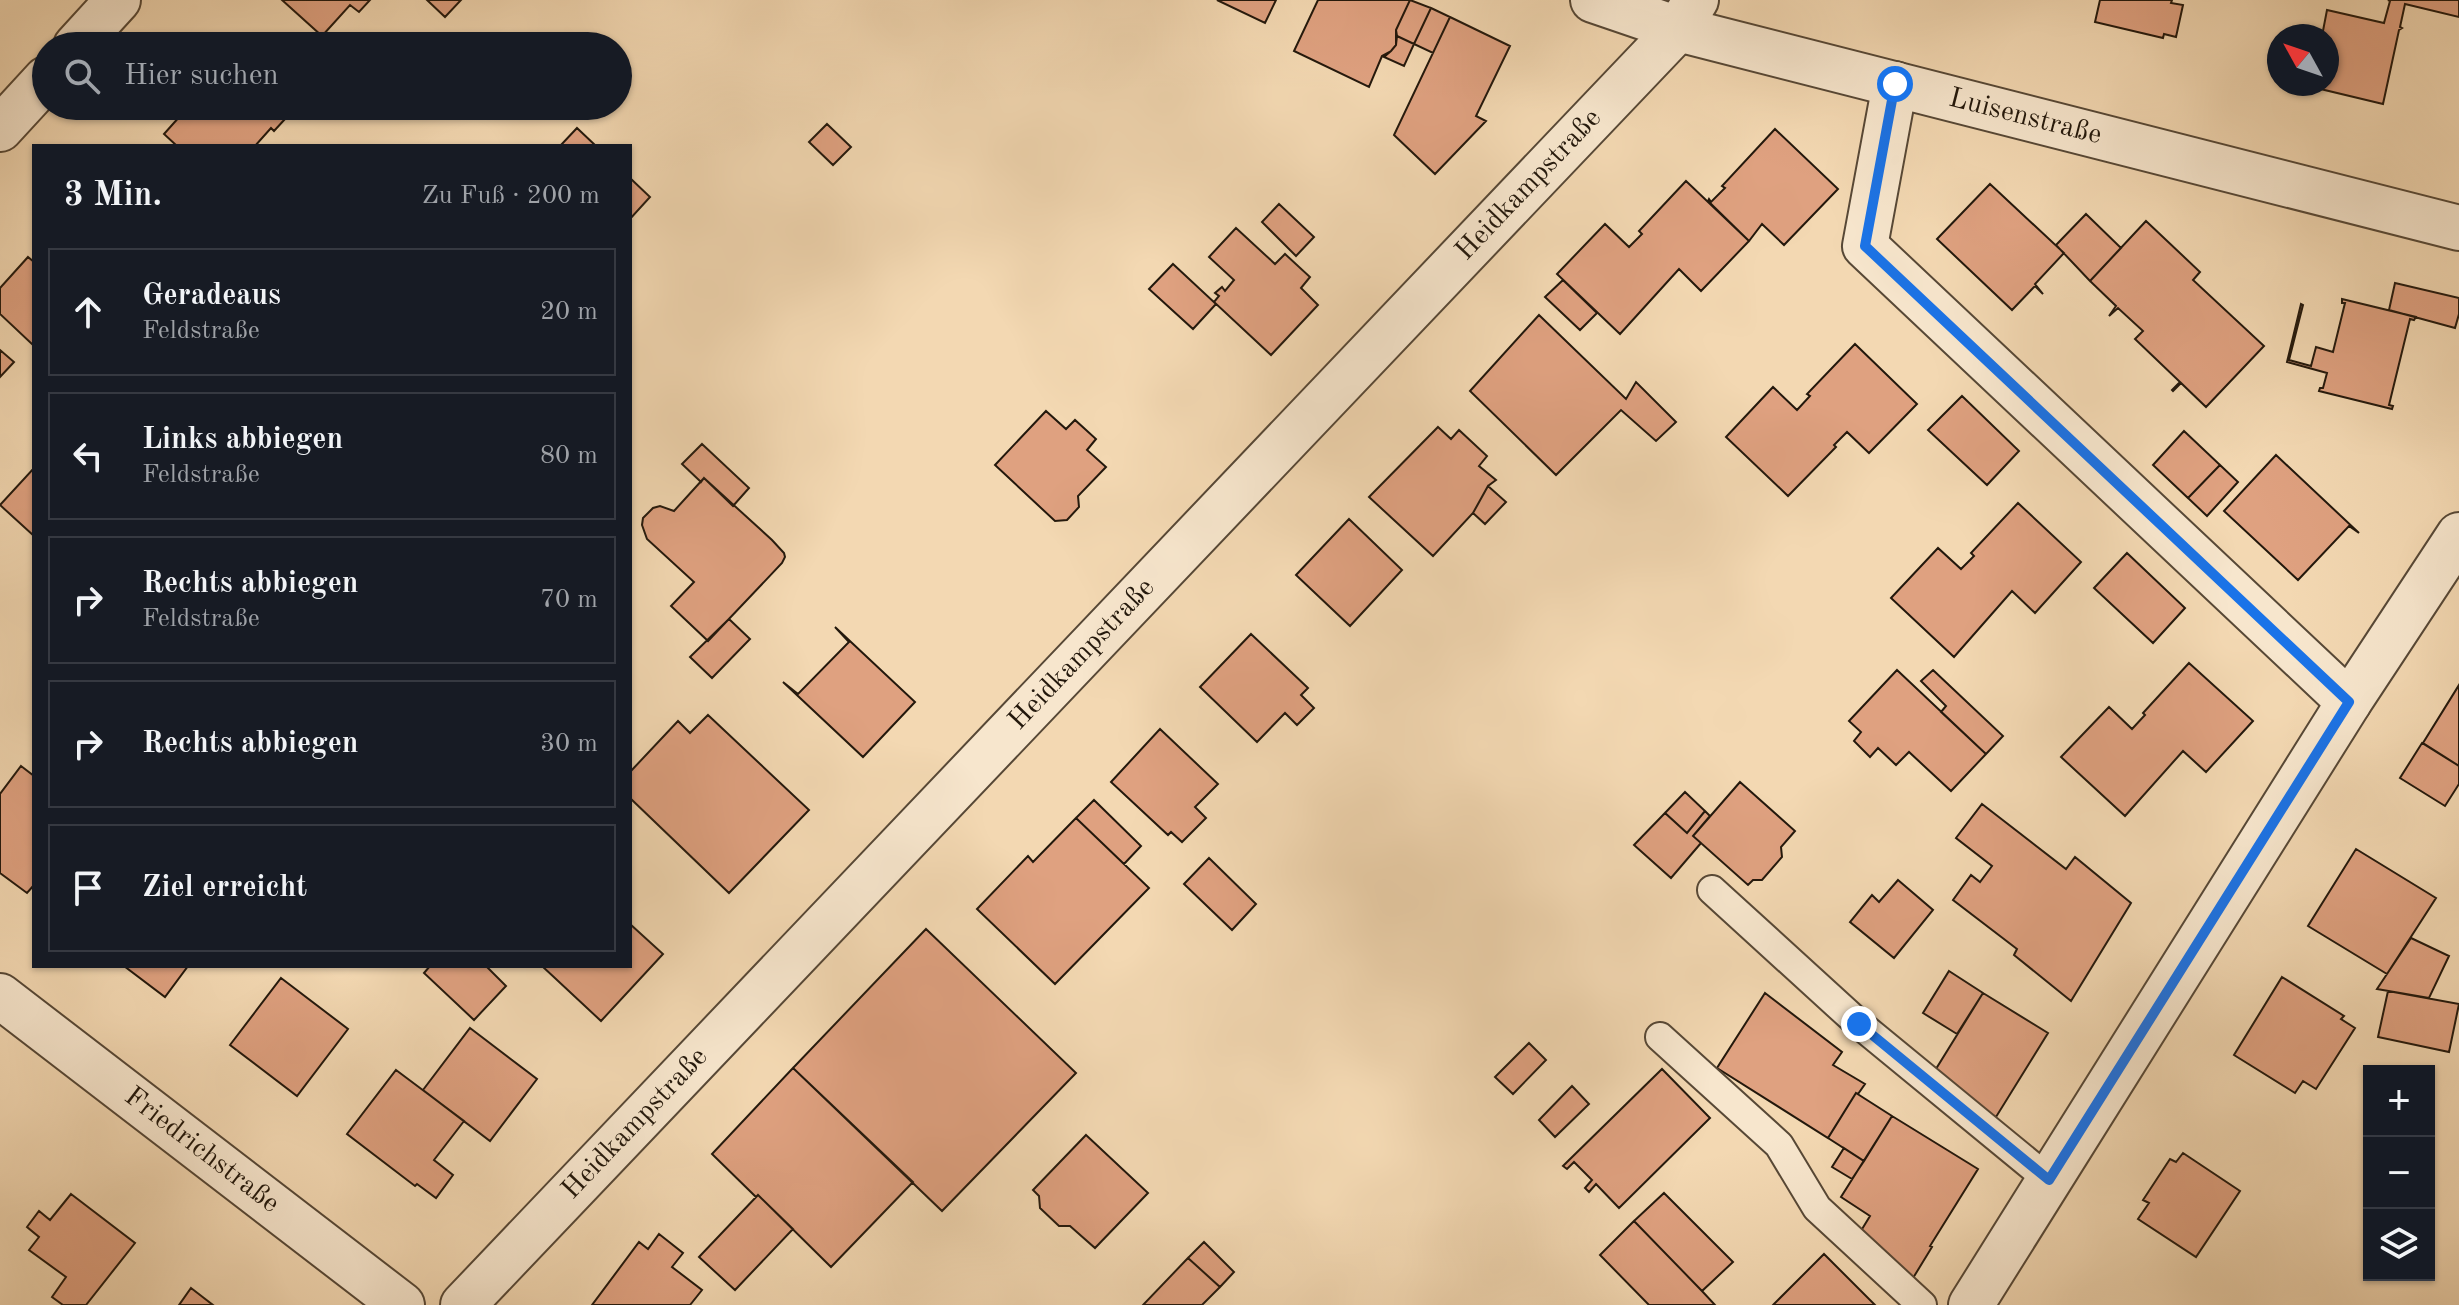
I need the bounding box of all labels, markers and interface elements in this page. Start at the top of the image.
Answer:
north arrow [2267,24,2339,96]
search box [32,32,632,120]
icon: search [60,54,104,98]
text: Hier suchen [124,61,279,91]
route start [1877,66,1913,102]
street label: Luisenstraße [1946,85,2104,150]
street label: Heidkampstraße [1451,104,1607,266]
text: 3 Min. [64,179,162,213]
text: Zu Fuß · 200 m [422,183,600,209]
text: Geradeaus [142,281,281,311]
icon: ahead [66,290,110,334]
text: 20 m [540,299,598,325]
text: Feldstraße [142,318,260,344]
text: Links abbiegen [142,425,343,455]
icon: left [66,434,110,478]
text: 80 m [540,443,598,469]
text: Feldstraße [142,462,260,488]
text: Rechts abbiegen [142,569,359,599]
street label: Heidkampstraße [1004,574,1160,736]
icon: right [66,578,110,622]
text: 70 m [540,587,598,613]
text: Feldstraße [142,606,260,632]
icon: right [66,722,110,766]
text: Rechts abbiegen [142,729,359,759]
text: 30 m [540,731,598,757]
icon: arrive [66,866,110,910]
text: Ziel erreicht [142,873,307,903]
route end [1841,1006,1877,1042]
street label: Heidkampstraße [557,1043,714,1205]
map controls [2363,1065,2435,1281]
button: + [2363,1065,2435,1137]
street label: Friedrichstraße [119,1083,284,1219]
button: − [2363,1137,2435,1209]
button: layers [2363,1209,2435,1281]

